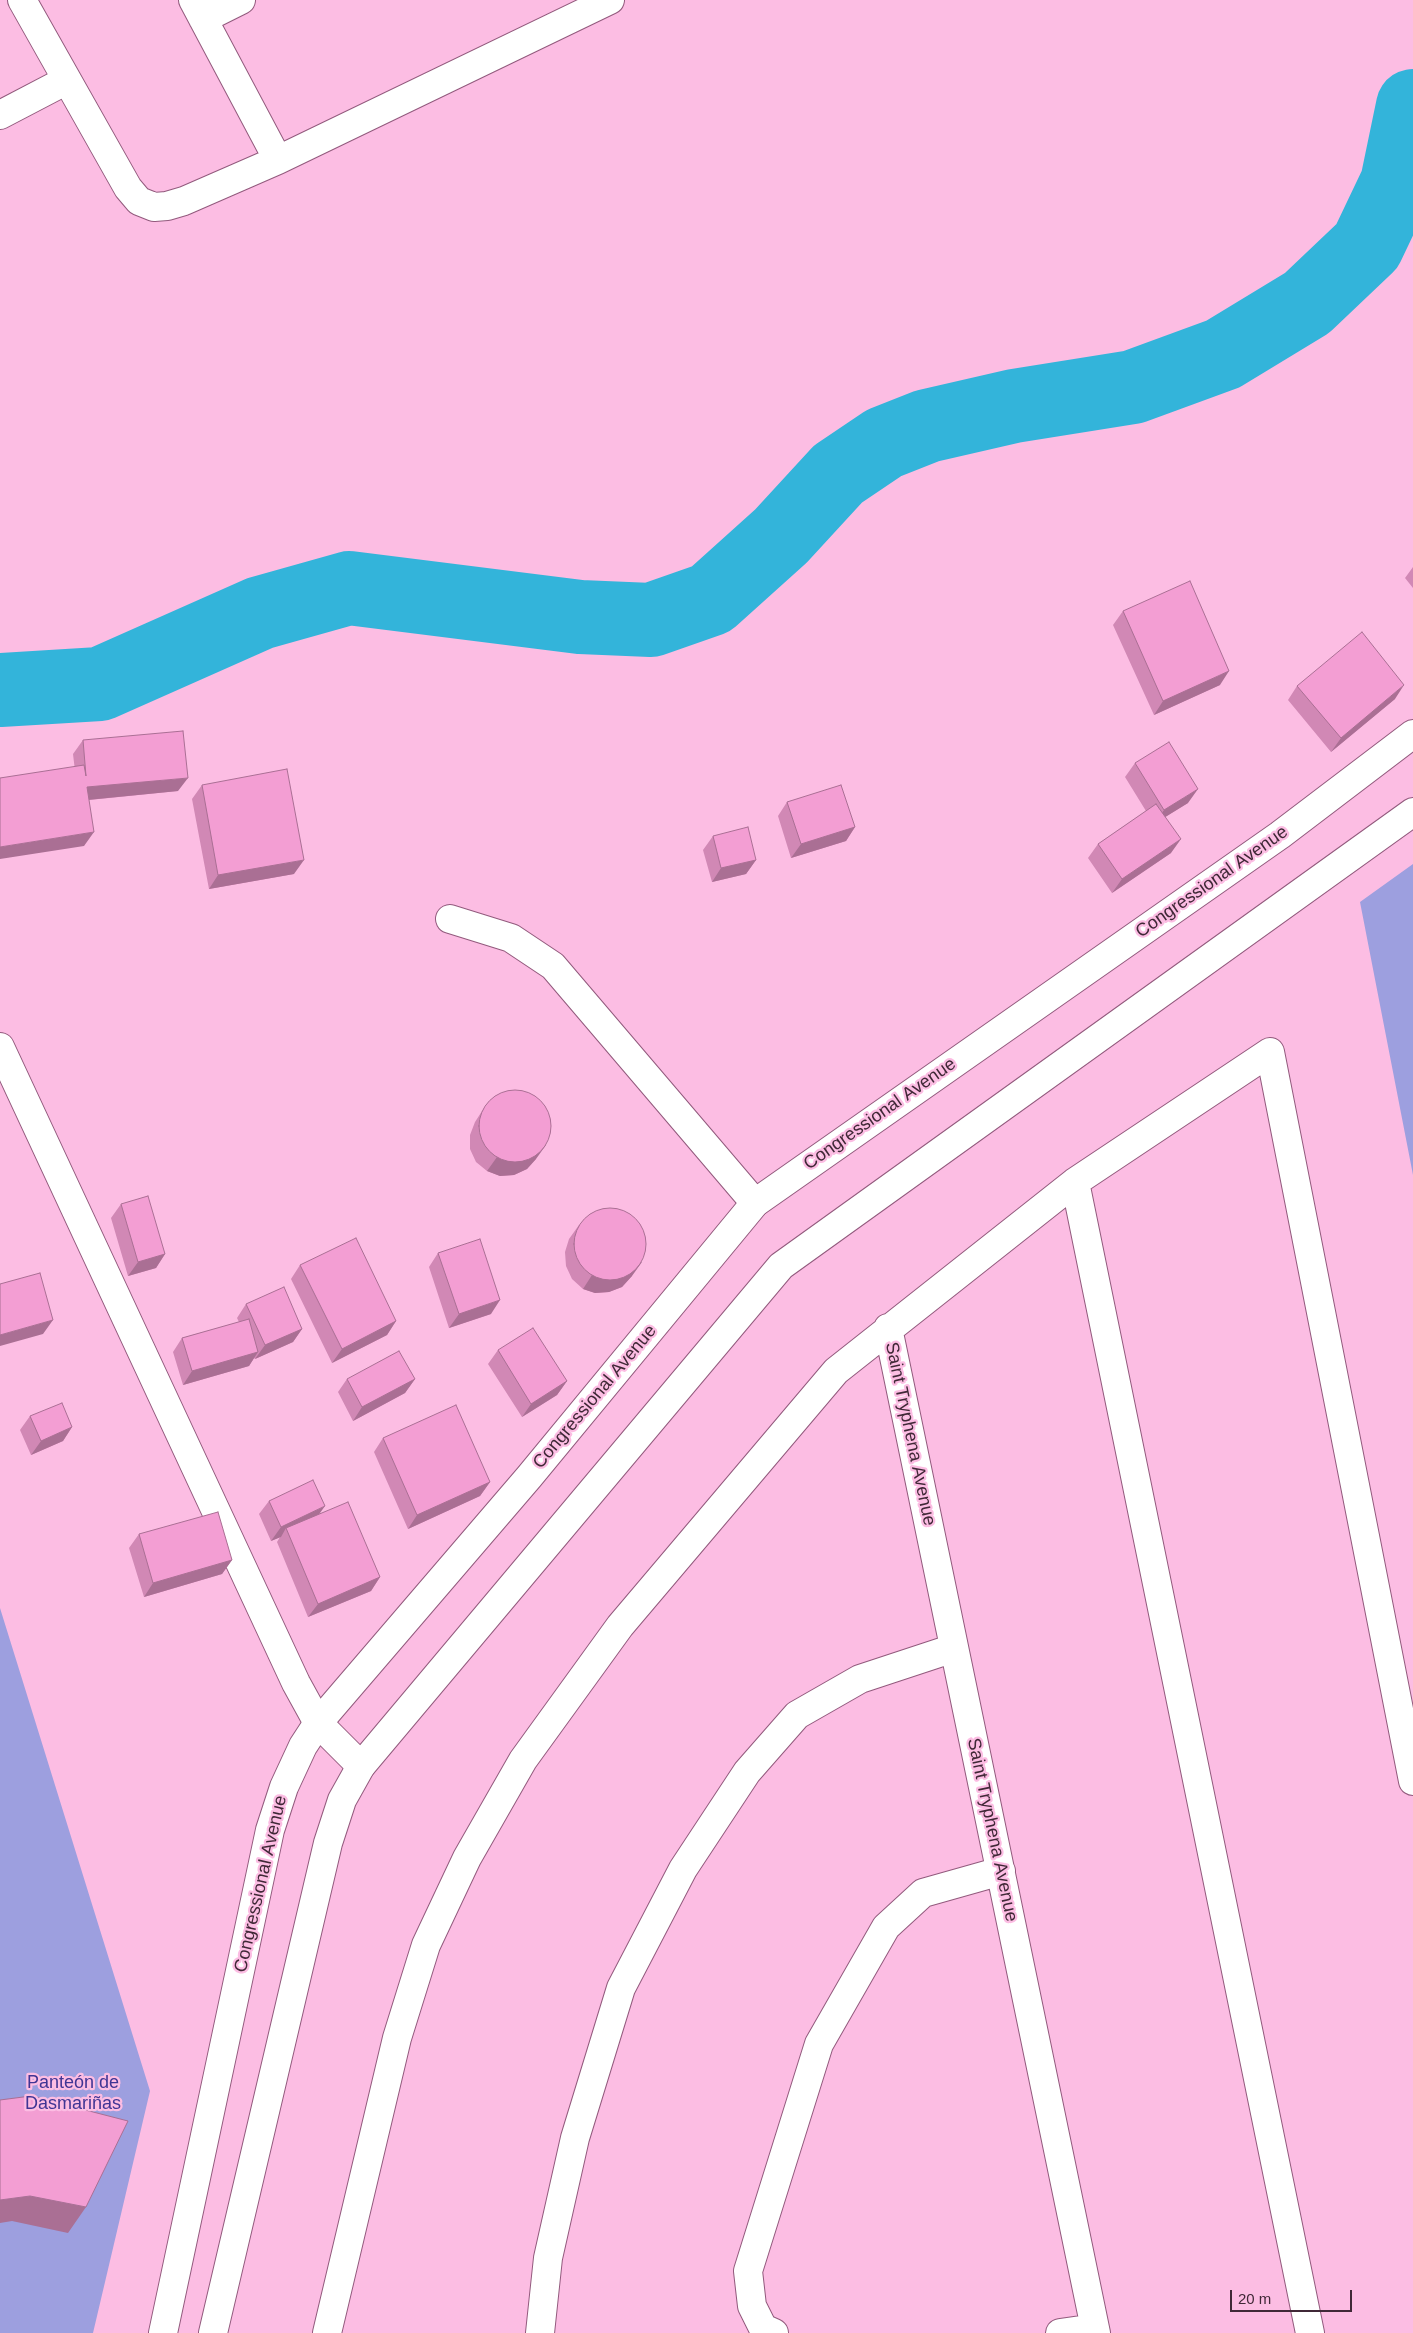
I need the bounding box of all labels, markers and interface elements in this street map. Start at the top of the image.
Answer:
street label: Congressional Avenue [1132,821,1292,943]
street label: Congressional Avenue [800,1053,960,1175]
street label: Congressional Avenue [529,1321,661,1473]
street label: Saint Tryphena Avenue [880,1340,940,1528]
street label: Saint Tryphena Avenue [962,1736,1022,1924]
street label: Congressional Avenue [230,1793,292,1975]
park label: Panteón de Dasmariñas [25,2072,121,2114]
scale bar [1233,2280,1356,2312]
text: 20 m [1238,2290,1271,2307]

